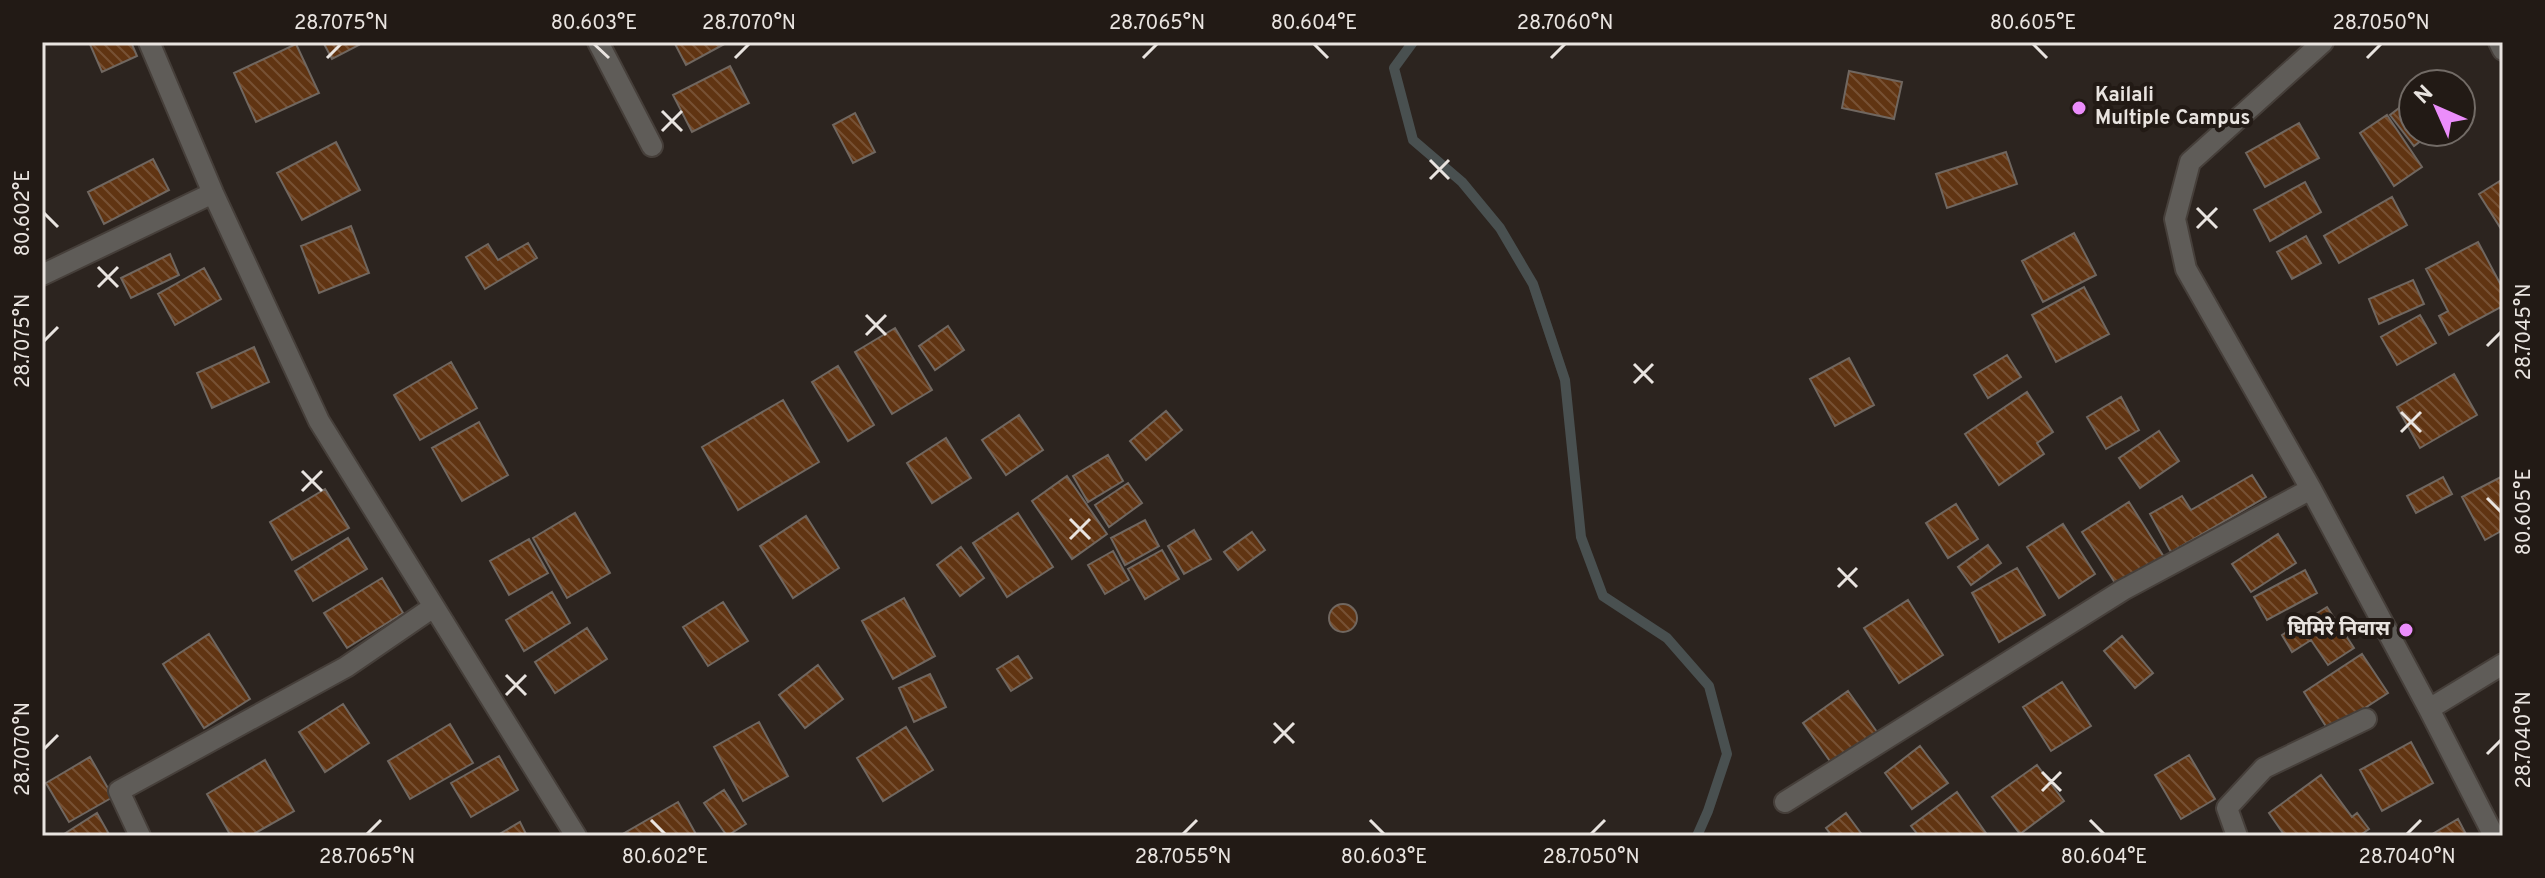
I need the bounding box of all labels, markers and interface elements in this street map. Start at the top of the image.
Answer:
text: 28.7075°N [294,11,388,37]
text: 80.603°E [551,11,637,37]
text: 28.7070°N [702,11,796,37]
text: 28.7065°N [1109,11,1205,37]
text: 80.604°E [1271,11,1357,37]
text: 28.7060°N [1517,11,1613,37]
text: 80.605°E [1990,11,2076,37]
text: 28.7050°N [2332,11,2430,37]
north arrow [2397,68,2477,148]
text: N [2409,80,2440,111]
place label: Kailali Multiple Campus [2095,83,2250,132]
marker: Kailali Multiple Campus [2070,99,2088,117]
text: 80.602°E [11,170,37,256]
text: 28.7045°N [2512,284,2538,380]
text: 28.7075°N [11,294,37,388]
text: 80.605°E [2512,469,2538,555]
place label: घिमिरे निवास [2288,616,2391,643]
marker: घिमिरे निवास [2397,621,2415,639]
text: 28.7040°N [2512,691,2538,789]
text: 28.7070°N [11,702,37,796]
text: 28.7065°N [319,845,415,871]
text: 80.602°E [622,845,708,871]
text: 28.7055°N [1135,845,1231,871]
text: 80.603°E [1341,845,1427,871]
text: 28.7050°N [1542,845,1640,871]
text: 80.604°E [2061,845,2147,871]
text: 28.7040°N [2358,845,2456,871]

